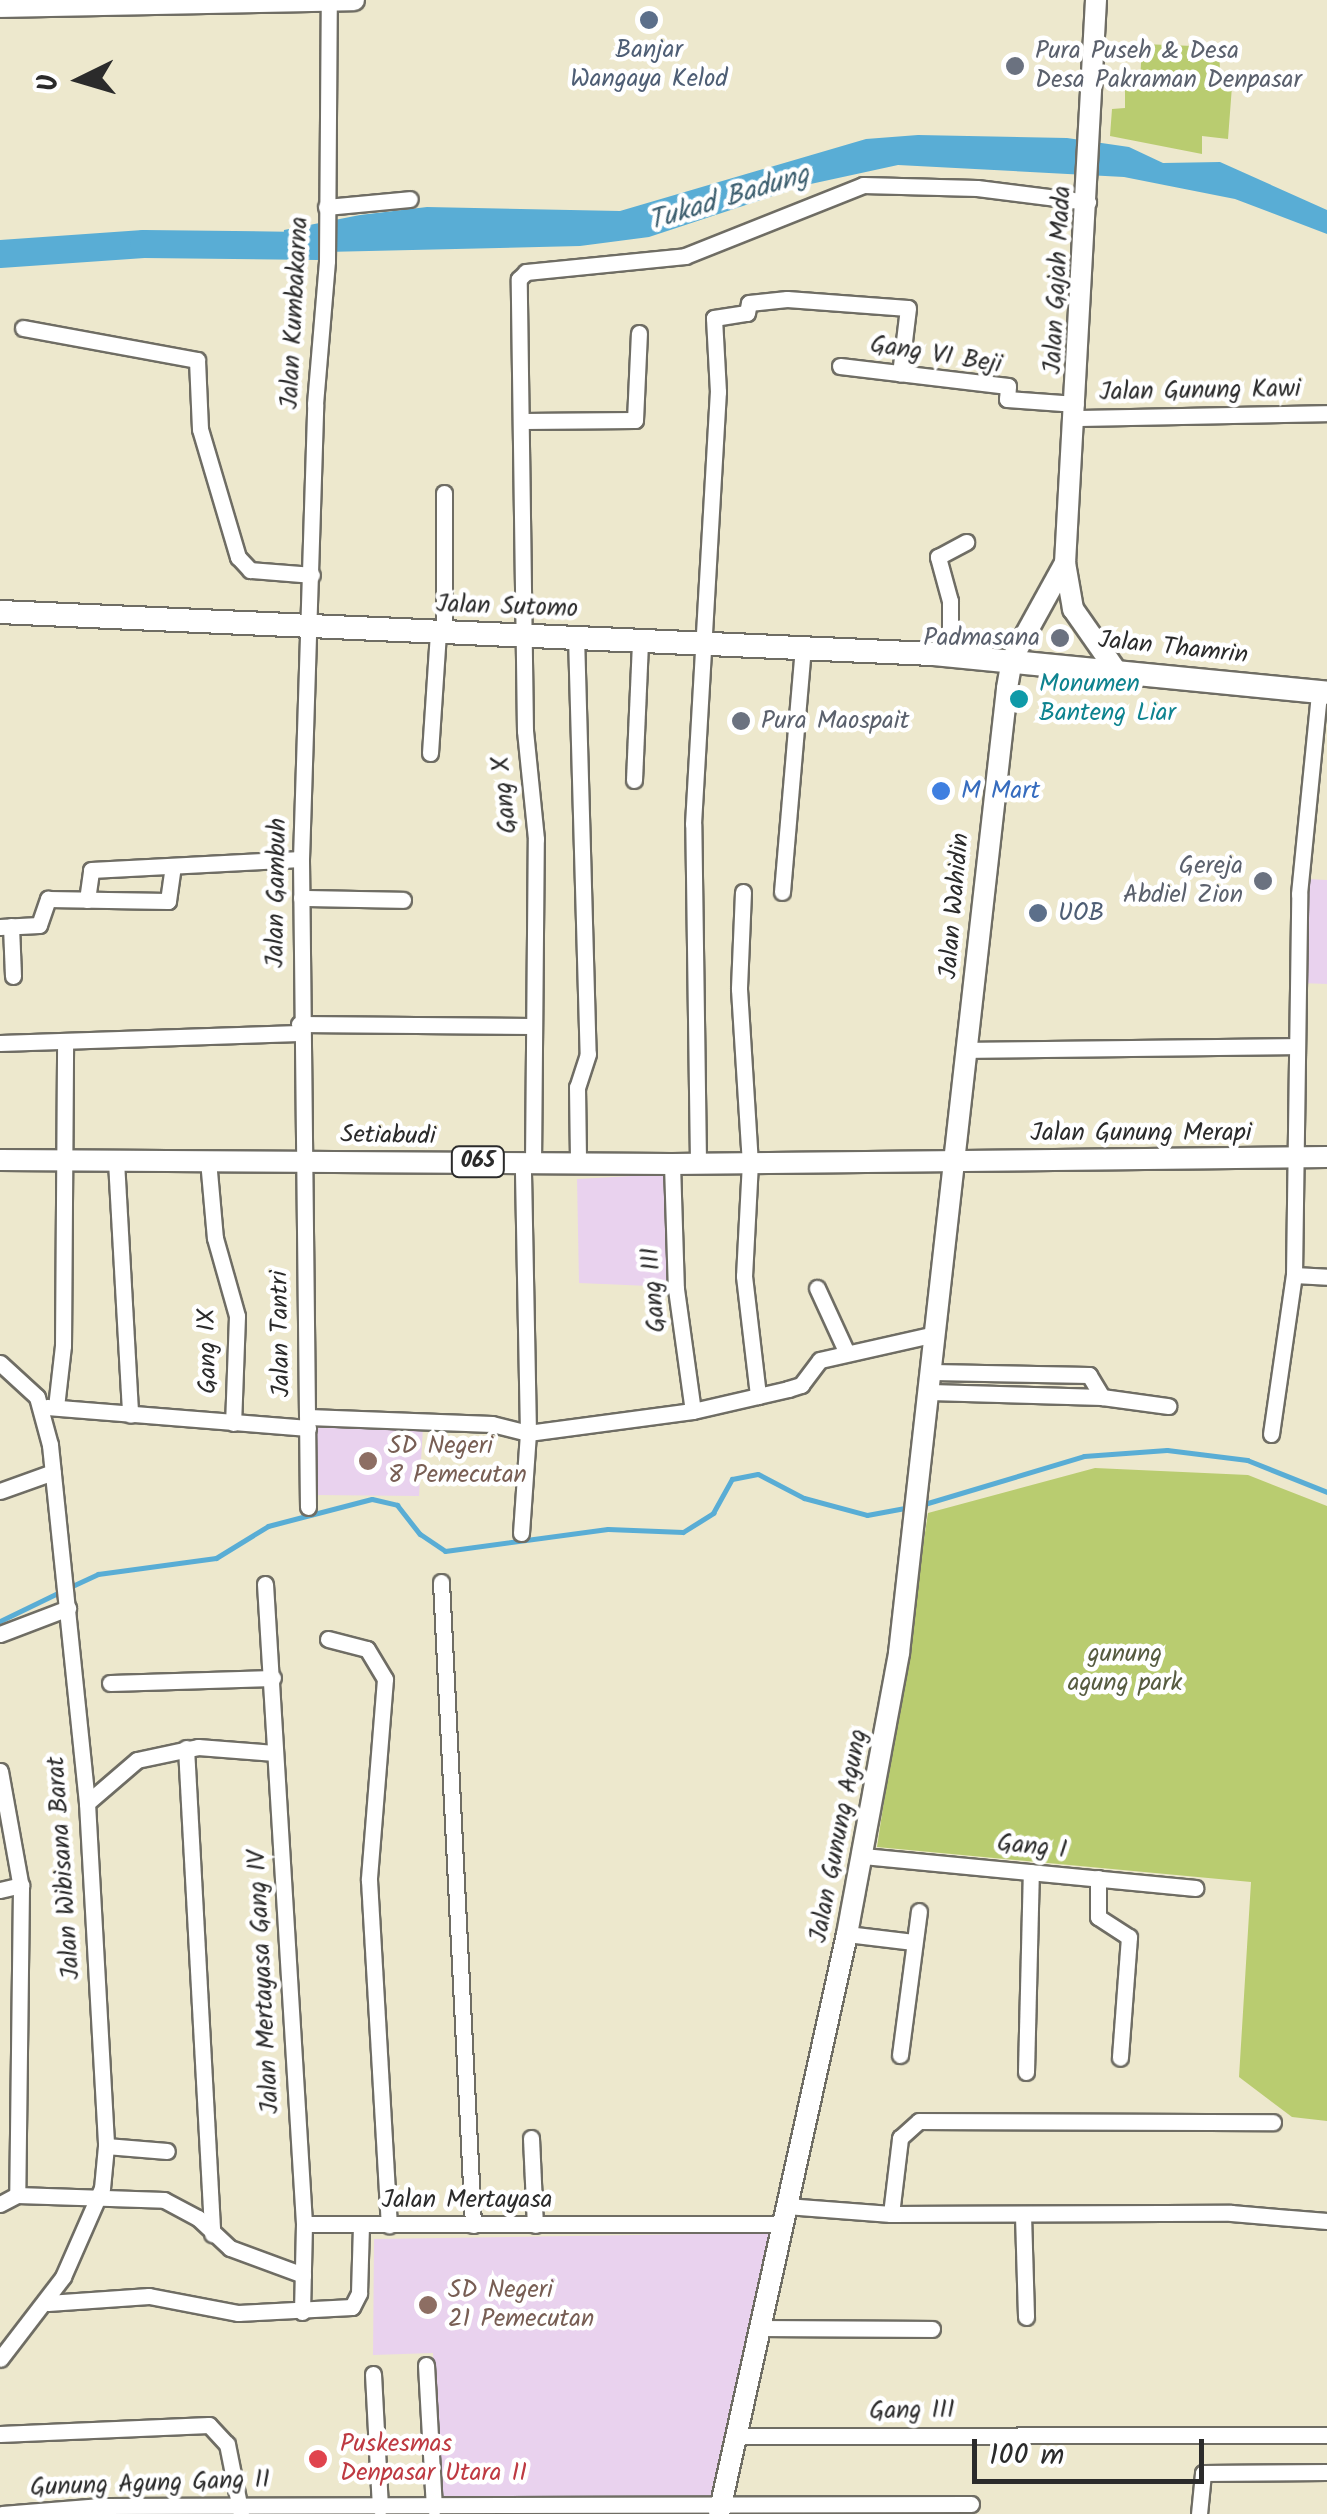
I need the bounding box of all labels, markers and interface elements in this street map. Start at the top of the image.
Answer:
marker: Banjar Wangaya Kelod [638,9,660,31]
north arrow [30,30,130,130]
place label: Banjar Wangaya Kelod [570,36,728,95]
place label: Pura Puseh & Desa Desa Pakraman Denpasar [1035,37,1302,96]
marker: Pura Puseh & Desa Desa Pakraman Denpasar [1004,55,1026,77]
text: U [26,72,73,93]
water label: Tukad Badung [644,159,814,239]
street label: Jalan Gajah Mada [1038,185,1078,375]
street label: Jalan Kumbakarna [275,216,315,410]
street label: Gang VI Beji [868,330,1004,380]
street label: Jalan Gunung Kawi [1099,374,1301,408]
street label: Jalan Sutomo [435,590,579,624]
place label: Padmasana [923,623,1040,653]
street label: Jalan Thamrin [1097,625,1249,671]
marker: Padmasana [1049,627,1071,649]
place label: Monumen Banteng Liar [1039,670,1176,729]
marker: Monumen Banteng Liar [1008,688,1030,710]
place label: Pura Maospait [761,706,909,736]
marker: Pura Maospait [730,710,752,732]
street label: Gang X [486,755,524,835]
place label: M Mart [961,776,1040,806]
marker: M Mart [930,780,952,802]
street label: Jalan Gambuh [261,818,293,968]
street label: Jalan Wahidin [934,831,976,981]
place label: Gereja Abdiel Zion [1123,852,1243,911]
marker: Gereja Abdiel Zion [1252,870,1274,892]
place label: UOB [1058,898,1104,928]
marker: UOB [1027,902,1049,924]
street label: Jalan Gunung Merapi [1030,1118,1252,1148]
street label: Setiabudi [340,1120,436,1152]
road number: 065 [450,1145,506,1179]
street label: Gang III [635,1246,673,1334]
street label: Jalan Tantri [265,1270,297,1398]
street label: Gang IX [192,1308,224,1394]
place label: SD Negeri 8 Pemecutan [388,1432,527,1491]
marker: SD Negeri 8 Pemecutan [357,1450,379,1472]
park label: gunung agung park [1068,1640,1182,1699]
street label: Jalan Gunung Agung [804,1727,874,1945]
street label: Jalan Wibisana Barat [41,1755,87,1981]
street label: Gang I [996,1828,1068,1866]
street label: Jalan Mertayasa Gang IV [242,1849,286,2115]
street label: Jalan Mertayasa [381,2185,553,2215]
place label: SD Negeri 21 Pemecutan [448,2276,594,2335]
marker: SD Negeri 21 Pemecutan [417,2294,439,2316]
street label: Gang III [869,2395,955,2427]
scale bar [977,2419,1210,2481]
place label: Puskesmas Denpasar Utara II [340,2430,527,2489]
text: 100 m [989,2432,1064,2480]
marker: Puskesmas Denpasar Utara II [305,2446,331,2472]
street label: Gunung Agung Gang II [30,2465,270,2503]

